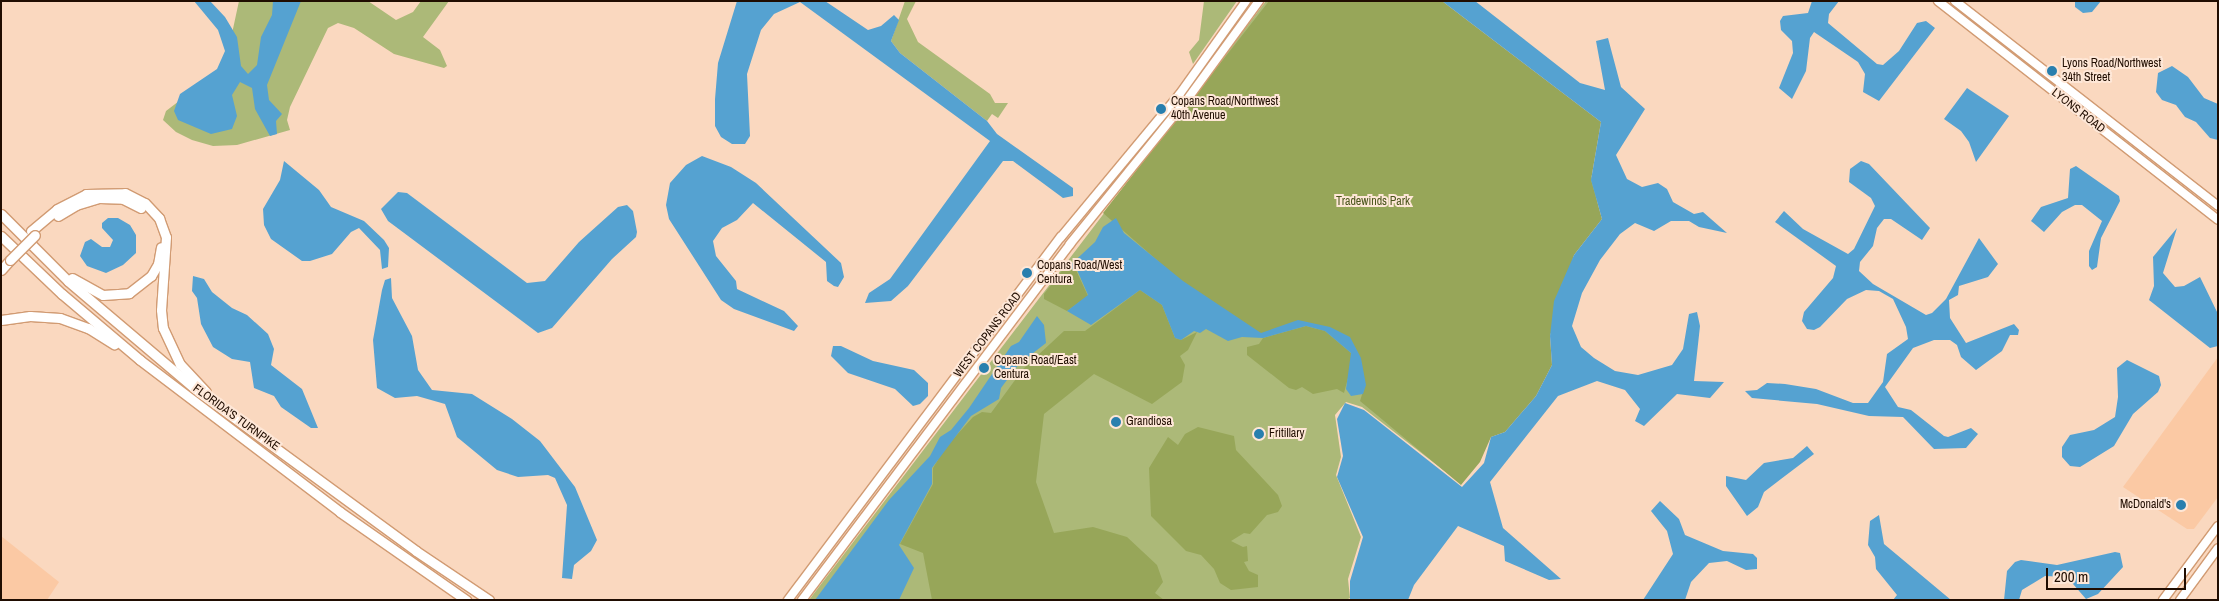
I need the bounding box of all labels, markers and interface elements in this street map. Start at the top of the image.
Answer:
place label: Lyons Road/Northwest 34th Street [2062,57,2161,85]
marker: Lyons Road/Northwest 34th Street [2046,65,2058,77]
street label: LYONS ROAD [2048,86,2108,136]
place label: Copans Road/Northwest 40th Avenue [1171,95,1278,123]
marker: Copans Road/Northwest 40th Avenue [1155,103,1167,115]
park label: Tradewinds Park [1336,195,1410,209]
place label: Copans Road/West Centura [1037,259,1122,287]
marker: Copans Road/West Centura [1021,267,1033,279]
street label: WEST COPANS ROAD [951,289,1025,381]
place label: Copans Road/East Centura [994,354,1077,382]
marker: Copans Road/East Centura [978,362,990,374]
street label: FLORIDA'S TURNPIKE [190,382,282,454]
place label: Grandiosa [1126,415,1172,429]
marker: Grandiosa [1110,416,1122,428]
place label: Fritillary [1269,427,1305,441]
marker: Fritillary [1253,428,1265,440]
place label: McDonald's [2120,498,2171,512]
marker: McDonald's [2175,499,2187,511]
scale bar [2049,558,2189,590]
text: 200 m [2054,566,2088,587]

